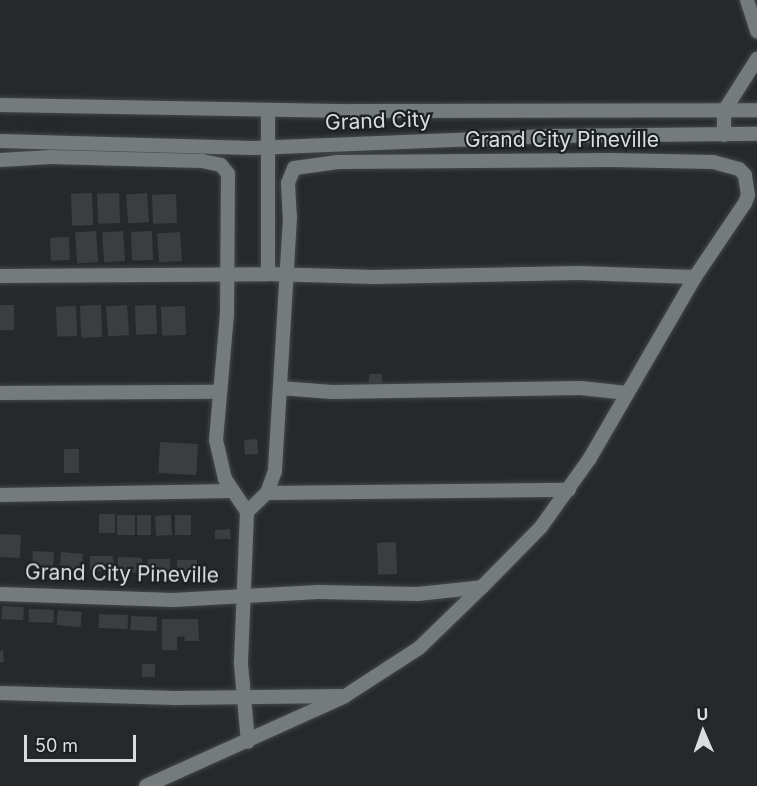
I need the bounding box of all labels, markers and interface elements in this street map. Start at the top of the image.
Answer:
street label: Grand City [325,107,431,135]
street label: Grand City Pineville [465,127,659,153]
street label: Grand City Pineville [25,560,219,588]
north arrow [673,702,733,762]
text: U [696,704,709,724]
scale bar [27,723,140,761]
text: 50 m [35,735,78,756]

